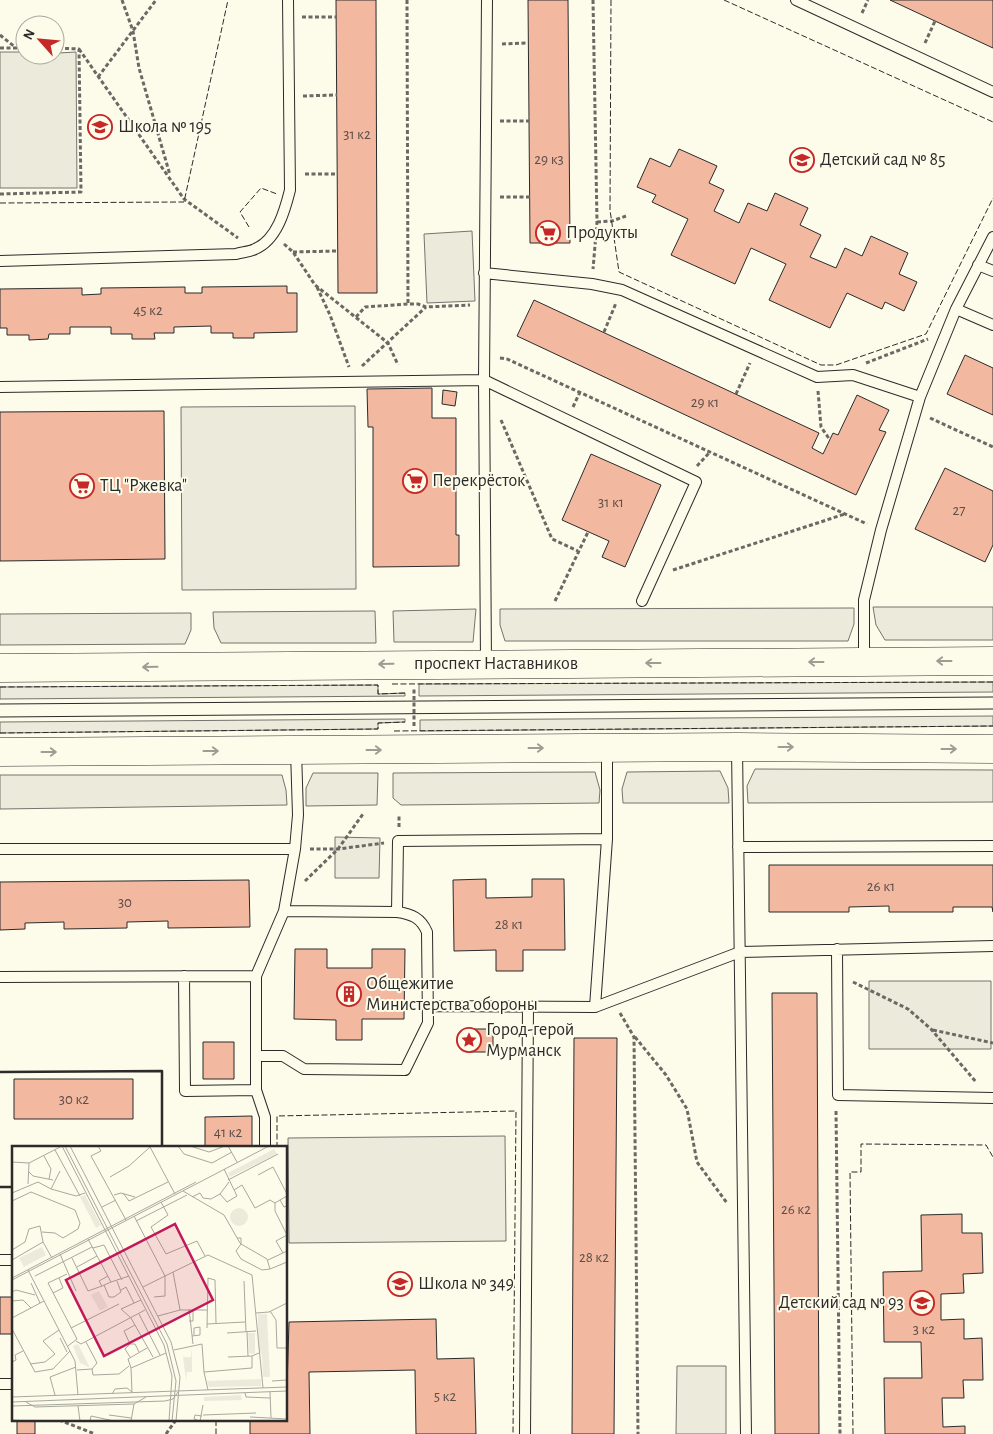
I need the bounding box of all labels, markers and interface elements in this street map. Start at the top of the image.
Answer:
north arrow [15,15,65,65]
text: N [21,27,38,42]
school or university icon: Школа № 195 [87,114,113,140]
place label: Школа № 195 [118,118,212,136]
house number: 31 к2 [343,127,371,142]
school or university icon: Детский сад № 85 [789,147,815,173]
place label: Детский сад № 85 [820,151,946,169]
house number: 29 к3 [534,152,564,167]
supermarket icon: Продукты [535,220,561,246]
place label: Продукты [566,224,638,242]
house number: 45 к2 [133,303,163,318]
house number: 29 к1 [691,395,719,410]
supermarket icon: Перекрёсток [402,468,428,494]
place label: Перекрёсток [432,472,526,490]
supermarket icon: ТЦ "Ржевка" [69,473,95,499]
place label: ТЦ "Ржевка" [100,477,187,495]
house number: 31 к1 [598,495,624,510]
house number: 27 [952,503,966,518]
street label: проспект Наставников [414,655,578,673]
one-way arrow [937,656,953,666]
one-way arrow [808,657,824,667]
one-way arrow [645,658,662,668]
one-way arrow [378,659,394,669]
one-way arrow [142,662,158,671]
one-way arrow [778,742,794,752]
one-way arrow [528,744,544,753]
one-way arrow [940,744,956,754]
one-way arrow [365,745,381,755]
one-way arrow [202,746,219,756]
one-way arrow [40,747,56,757]
house number: 26 к1 [867,879,895,894]
house number: 30 [118,895,132,910]
house number: 28 к1 [495,917,523,932]
place label: Общежитие Министерства обороны [366,974,538,1014]
building icon: Общежитие Министерства обороны [336,981,362,1007]
place label: Город-герой Мурманск [486,1021,574,1060]
place icon: Город-герой Мурманск [456,1027,482,1053]
house number: 30 к2 [59,1092,89,1107]
house number: 41 к2 [214,1125,242,1140]
inset map [12,1146,288,1422]
house number: 26 к2 [781,1202,811,1217]
house number: 28 к2 [579,1250,609,1265]
school or university icon: Школа № 349 [387,1271,413,1297]
place label: Школа № 349 [418,1275,514,1293]
school or university icon: Детский сад № 93 [909,1290,935,1316]
place label: Детский сад № 93 [779,1294,904,1312]
house number: 3 к2 [913,1322,935,1337]
house number: 5 к2 [434,1389,456,1404]

